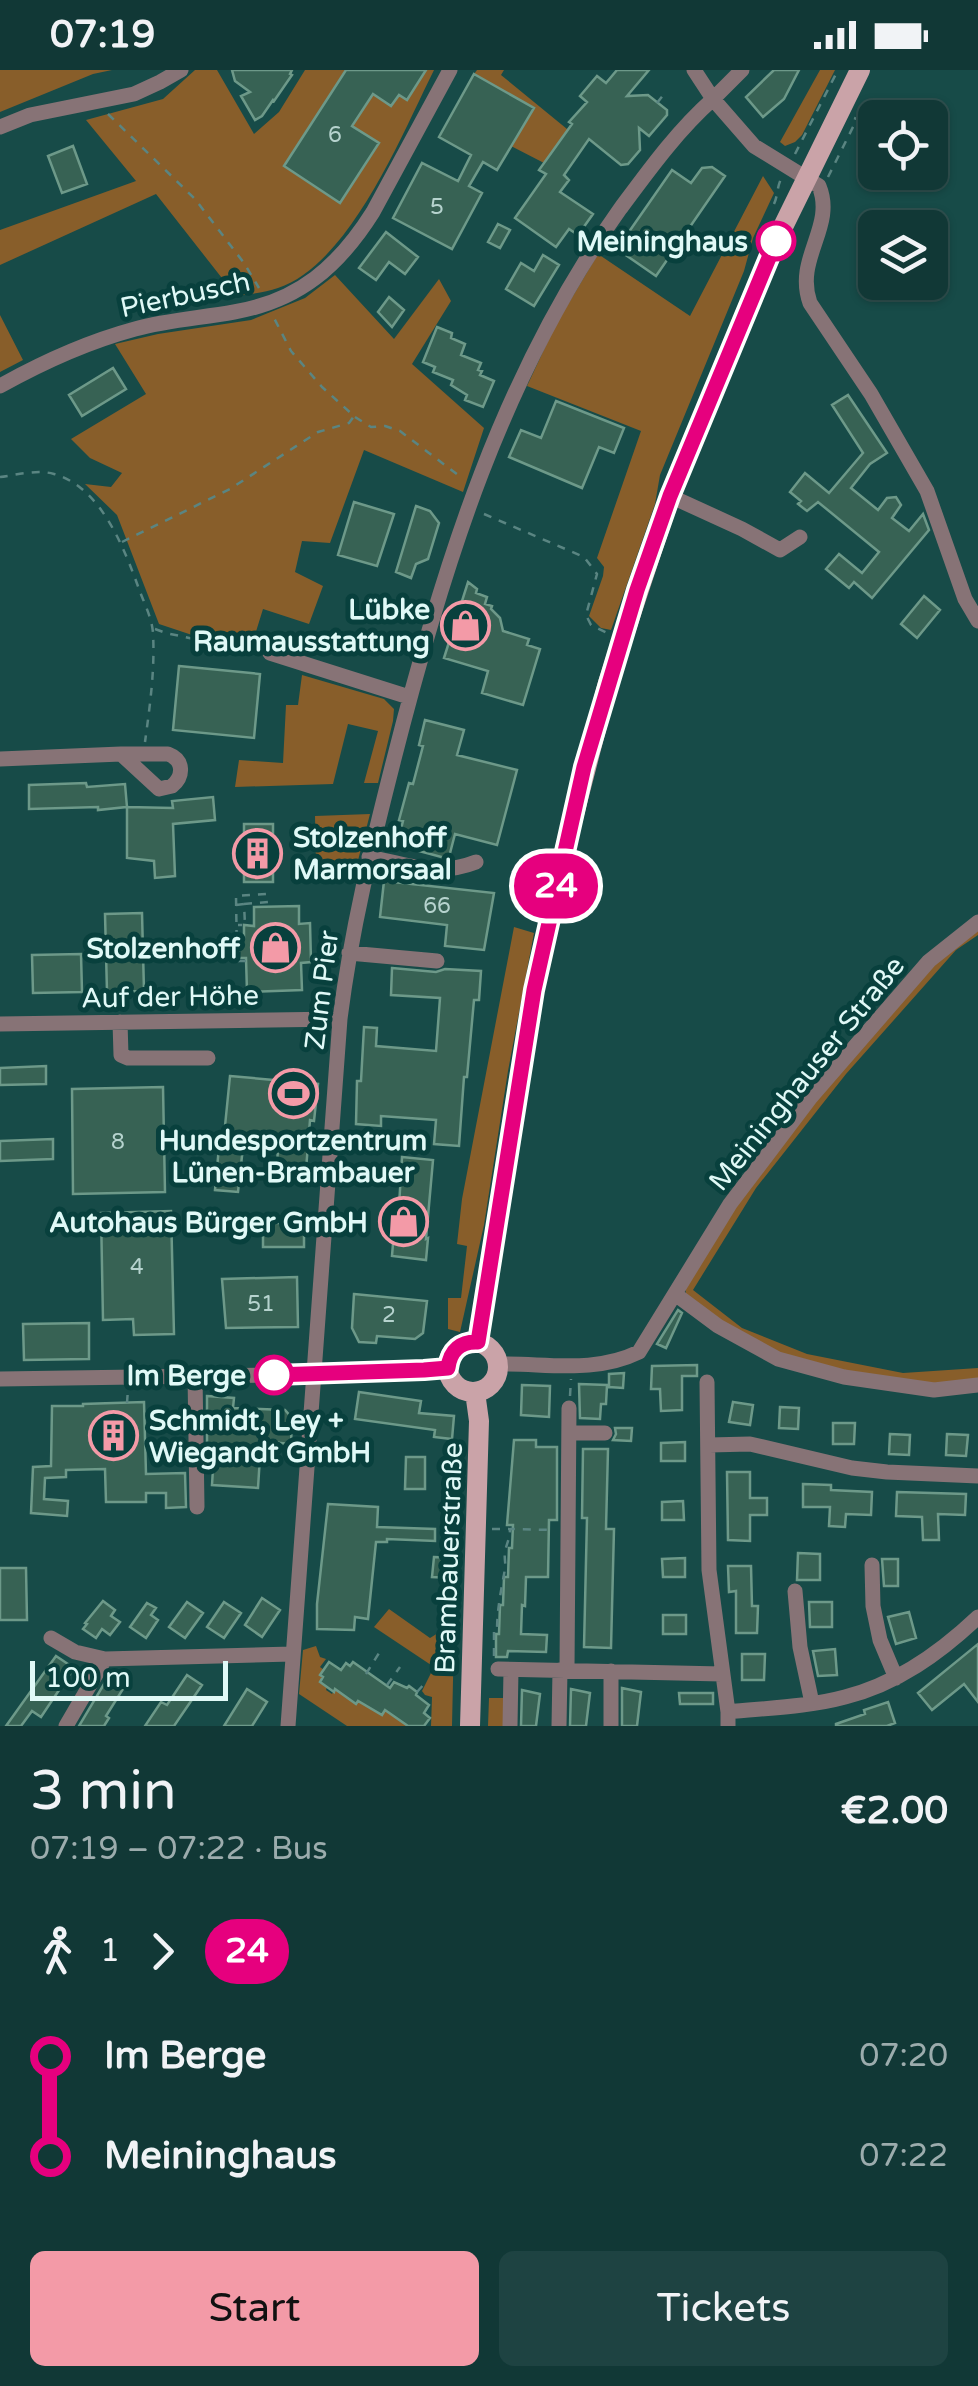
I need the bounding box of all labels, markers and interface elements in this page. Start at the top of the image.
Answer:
text: 07:19 [50,12,155,58]
map controls [858,100,948,300]
button: locate [858,100,948,190]
house number: 6 [328,122,342,148]
house number: 5 [430,194,444,220]
button: layers [858,210,948,300]
marker: Meininghaus [757,222,795,260]
place label: Meininghaus [577,225,748,259]
street label: Pierbusch [117,265,253,325]
place label: Lübke Raumausstattung [193,593,430,659]
shop icon: Lübke Raumausstattung [439,599,491,651]
place label: Stolzenhoff Marmorsaal [293,821,452,887]
building icon: Stolzenhoff Marmorsaal [232,827,284,879]
line badge: 24 [511,854,601,918]
text: 24 [534,865,578,907]
house number: 66 [423,893,451,919]
shop icon: Stolzenhoff [249,922,301,974]
street label: Zum Pier [298,928,346,1052]
place label: Stolzenhoff [86,932,241,966]
street label: Meininghauser Straße [702,950,912,1198]
street label: Auf der Höhe [81,978,259,1016]
sports icon: Hundesportzentrum Lünen-Brambauer [267,1067,319,1119]
place label: Hundesportzentrum Lünen-Brambauer [159,1124,427,1190]
house number: 8 [111,1129,125,1155]
shop icon: Autohaus Bürger GmbH [377,1196,429,1248]
place label: Autohaus Bürger GmbH [49,1206,368,1240]
house number: 4 [130,1254,144,1280]
house number: 51 [247,1291,275,1317]
house number: 2 [382,1302,396,1328]
marker: Im Berge [255,1356,293,1394]
place label: Im Berge [126,1359,246,1393]
place label: Schmidt, Ley + Wiegandt GmbH [149,1404,371,1470]
building icon: Schmidt, Ley + Wiegandt GmbH [88,1410,140,1462]
street label: Brambauerstraße [428,1442,470,1674]
scale bar [30,1656,228,1700]
text: 100 m [45,1661,131,1695]
text: 3 min [30,1759,177,1825]
text: €2.00 [841,1788,948,1834]
text: 07:19 – 07:22 · Bus [30,1830,328,1868]
icon: walk [30,1924,85,1979]
icon: forward [135,1924,190,1979]
text: 24 [225,1930,269,1972]
text: 1 [100,1932,120,1970]
text: Im Berge [104,2033,266,2079]
text: 07:20 [859,2037,948,2075]
text: Meininghaus [104,2133,337,2179]
text: 07:22 [859,2137,948,2175]
button: Start [30,2251,479,2366]
button: Tickets [499,2251,948,2366]

